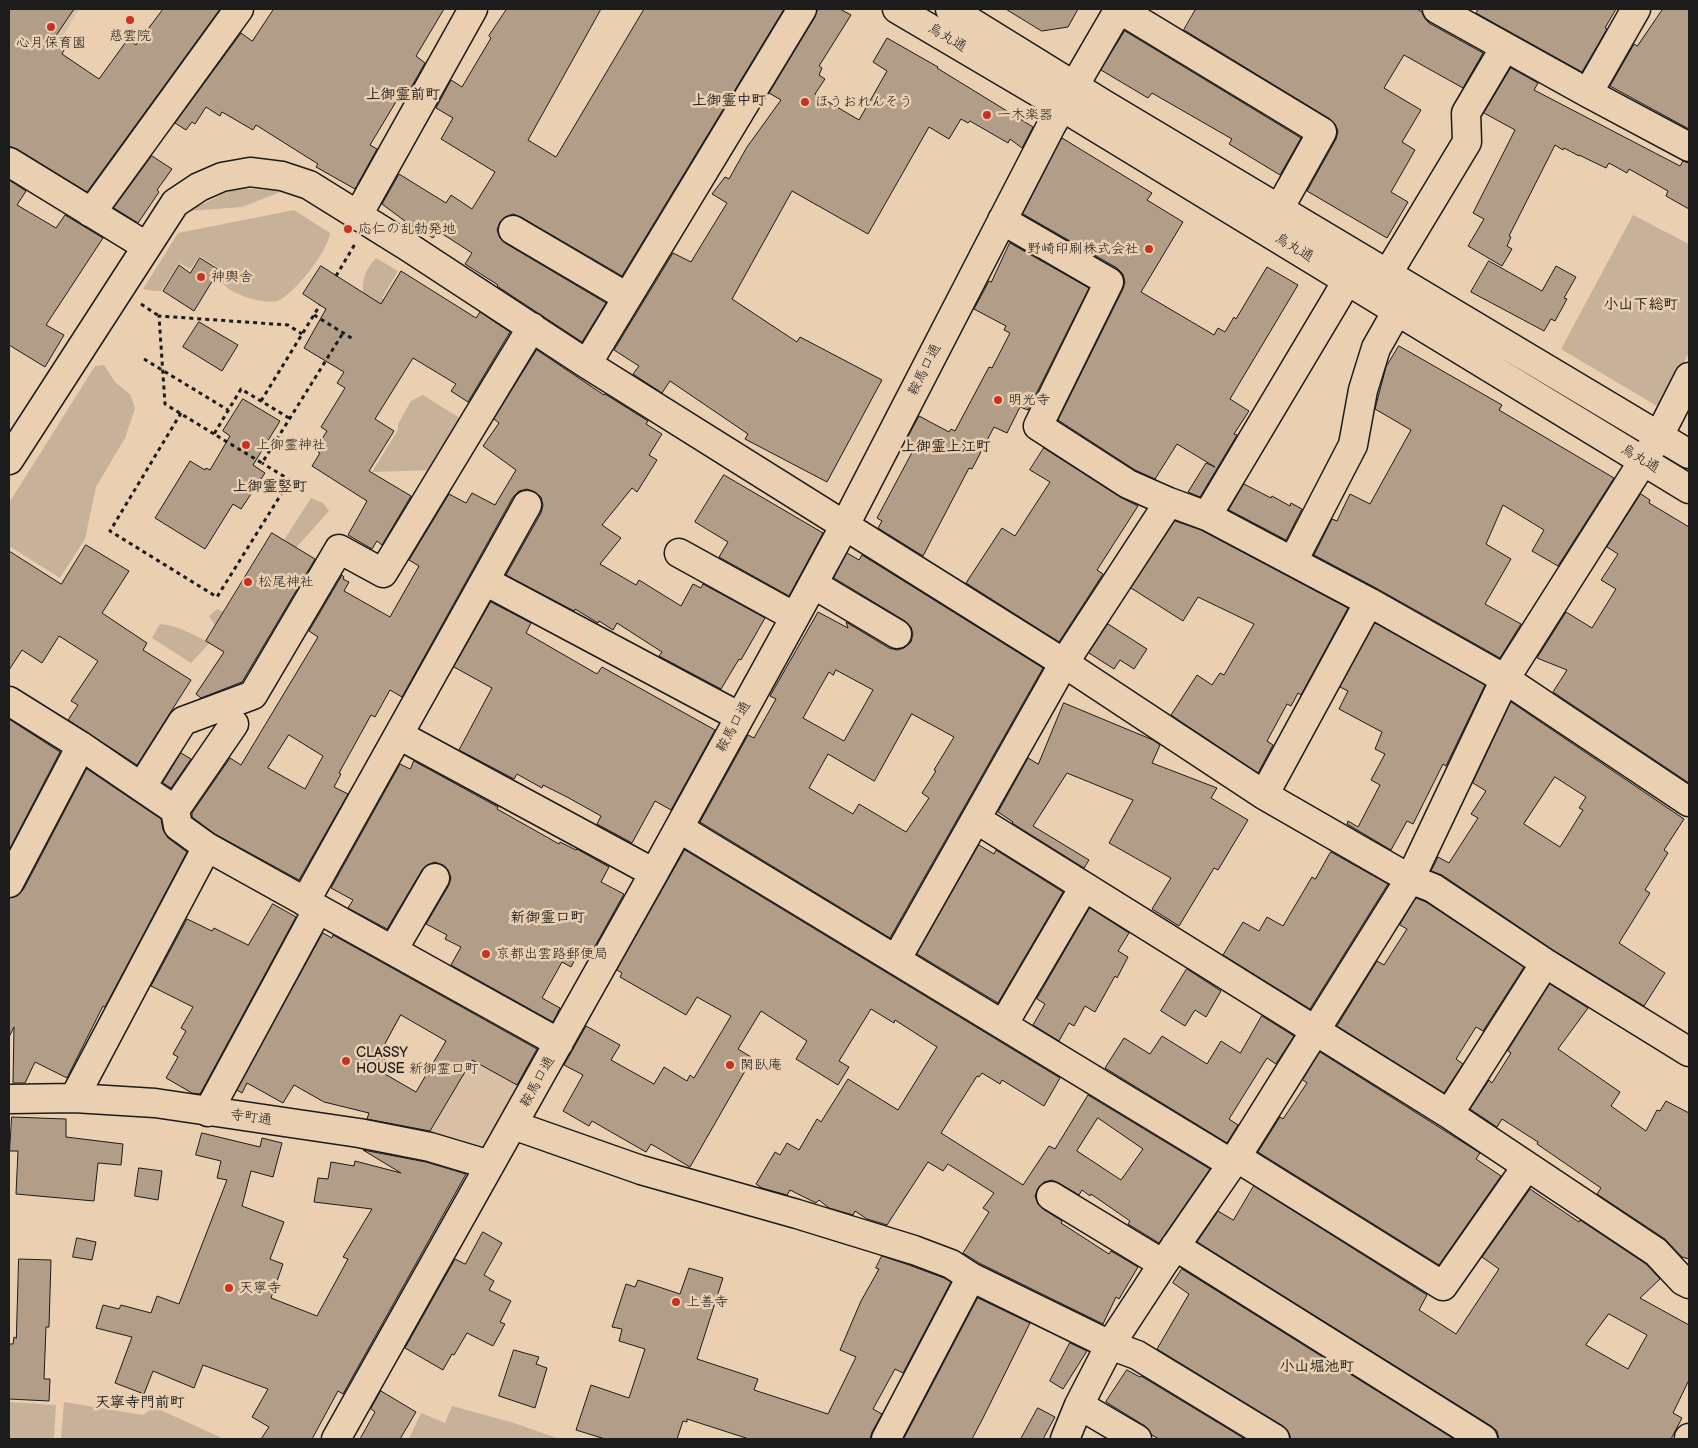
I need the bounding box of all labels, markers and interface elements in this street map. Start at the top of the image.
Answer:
marker: 慈雲院 [124,14,136,26]
street label: 烏丸通 [925,20,969,56]
marker: 心月保育園 [45,21,57,33]
place label: 慈雲院 [109,28,151,44]
place label: 心月保育園 [16,35,86,51]
district label: 上御霊前町 [366,86,440,104]
district label: 上御霊中町 [692,92,766,110]
place label: ほうおれんそう [815,94,913,110]
marker: ほうおれんそう [799,96,811,108]
place label: 一木楽器 [997,107,1053,123]
marker: 一木楽器 [981,109,993,121]
place label: 応仁の乱勃発地 [358,221,456,237]
marker: 応仁の乱勃発地 [342,223,354,235]
street label: 烏丸通 [1272,230,1316,266]
place label: 野崎印刷株式会社 [1027,241,1139,257]
marker: 野崎印刷株式会社 [1143,243,1155,255]
place label: 神輿舎 [211,269,253,285]
marker: 神輿舎 [195,271,207,283]
district label: 小山下総町 [1604,296,1678,314]
street label: 鞍馬口通 [905,341,945,399]
place label: 明光寺 [1008,392,1050,408]
marker: 明光寺 [992,394,1004,406]
place label: 上御霊神社 [256,437,326,453]
district label: 上御霊上江町 [901,438,991,456]
marker: 上御霊神社 [240,439,252,451]
street label: 烏丸通 [1618,441,1662,477]
district label: 上御霊竪町 [233,478,307,496]
place label: 松尾神社 [258,574,314,590]
marker: 松尾神社 [242,576,254,588]
street label: 鞍馬口通 [713,698,755,756]
district label: 新御霊口町 [511,909,585,927]
place label: 京都出雲路郵便局 [496,946,608,962]
marker: 京都出雲路郵便局 [480,948,492,960]
place label: CLASSY HOUSE 新御霊口町 [356,1045,479,1078]
street label: 鞍馬口通 [517,1053,559,1111]
marker: CLASSY HOUSE 新御霊口町 [340,1055,352,1067]
place label: 閑臥庵 [740,1057,782,1073]
marker: 閑臥庵 [724,1059,736,1071]
street label: 寺町通 [229,1107,273,1129]
place label: 天寧寺 [239,1280,281,1296]
marker: 天寧寺 [223,1282,235,1294]
place label: 上善寺 [686,1294,728,1310]
marker: 上善寺 [670,1296,682,1308]
district label: 小山堀池町 [1280,1358,1354,1376]
district label: 天寧寺門前町 [95,1394,185,1412]

